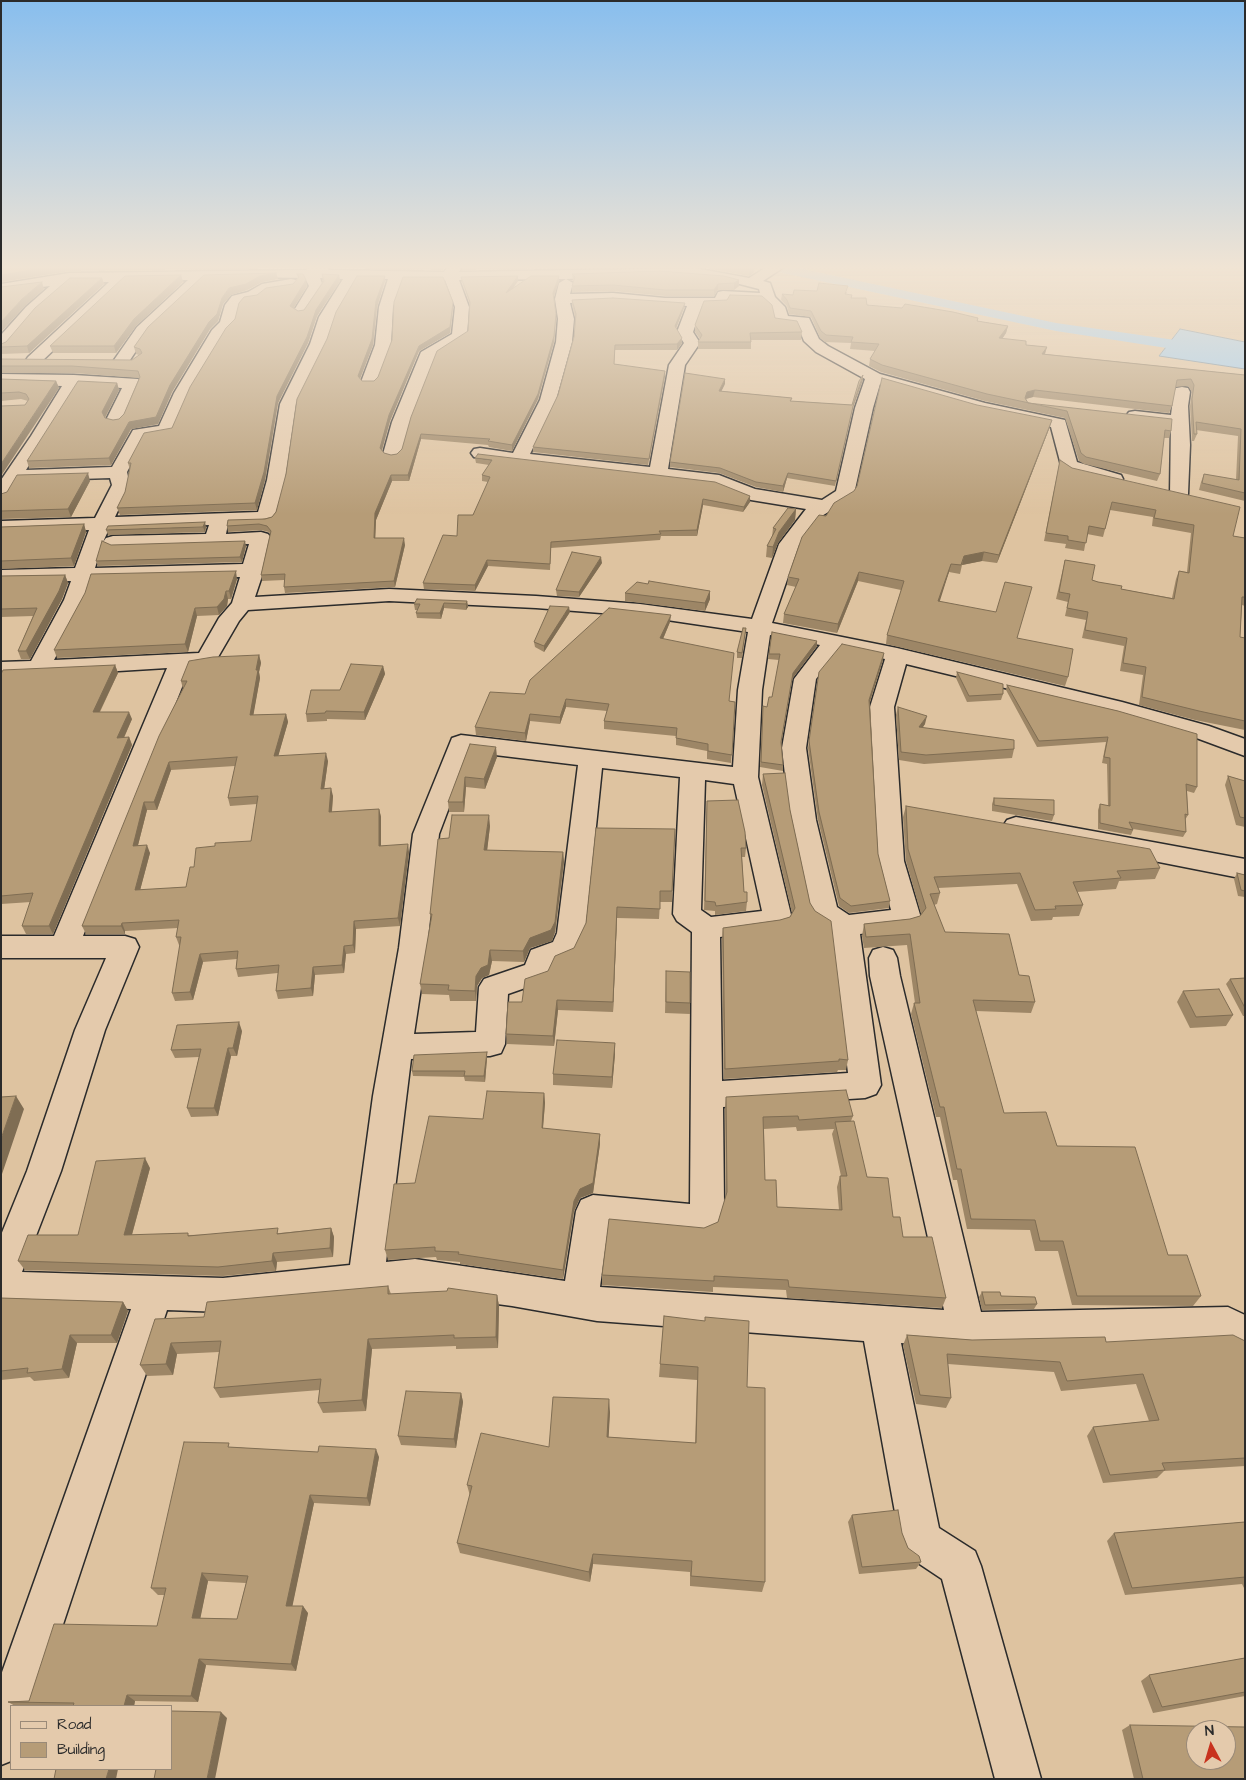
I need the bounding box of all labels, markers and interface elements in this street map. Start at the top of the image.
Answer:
legend [10,1705,172,1770]
text: Road [57,1714,91,1735]
north arrow [1186,1720,1236,1770]
text: N [1204,1721,1215,1741]
text: Building [57,1739,105,1760]

